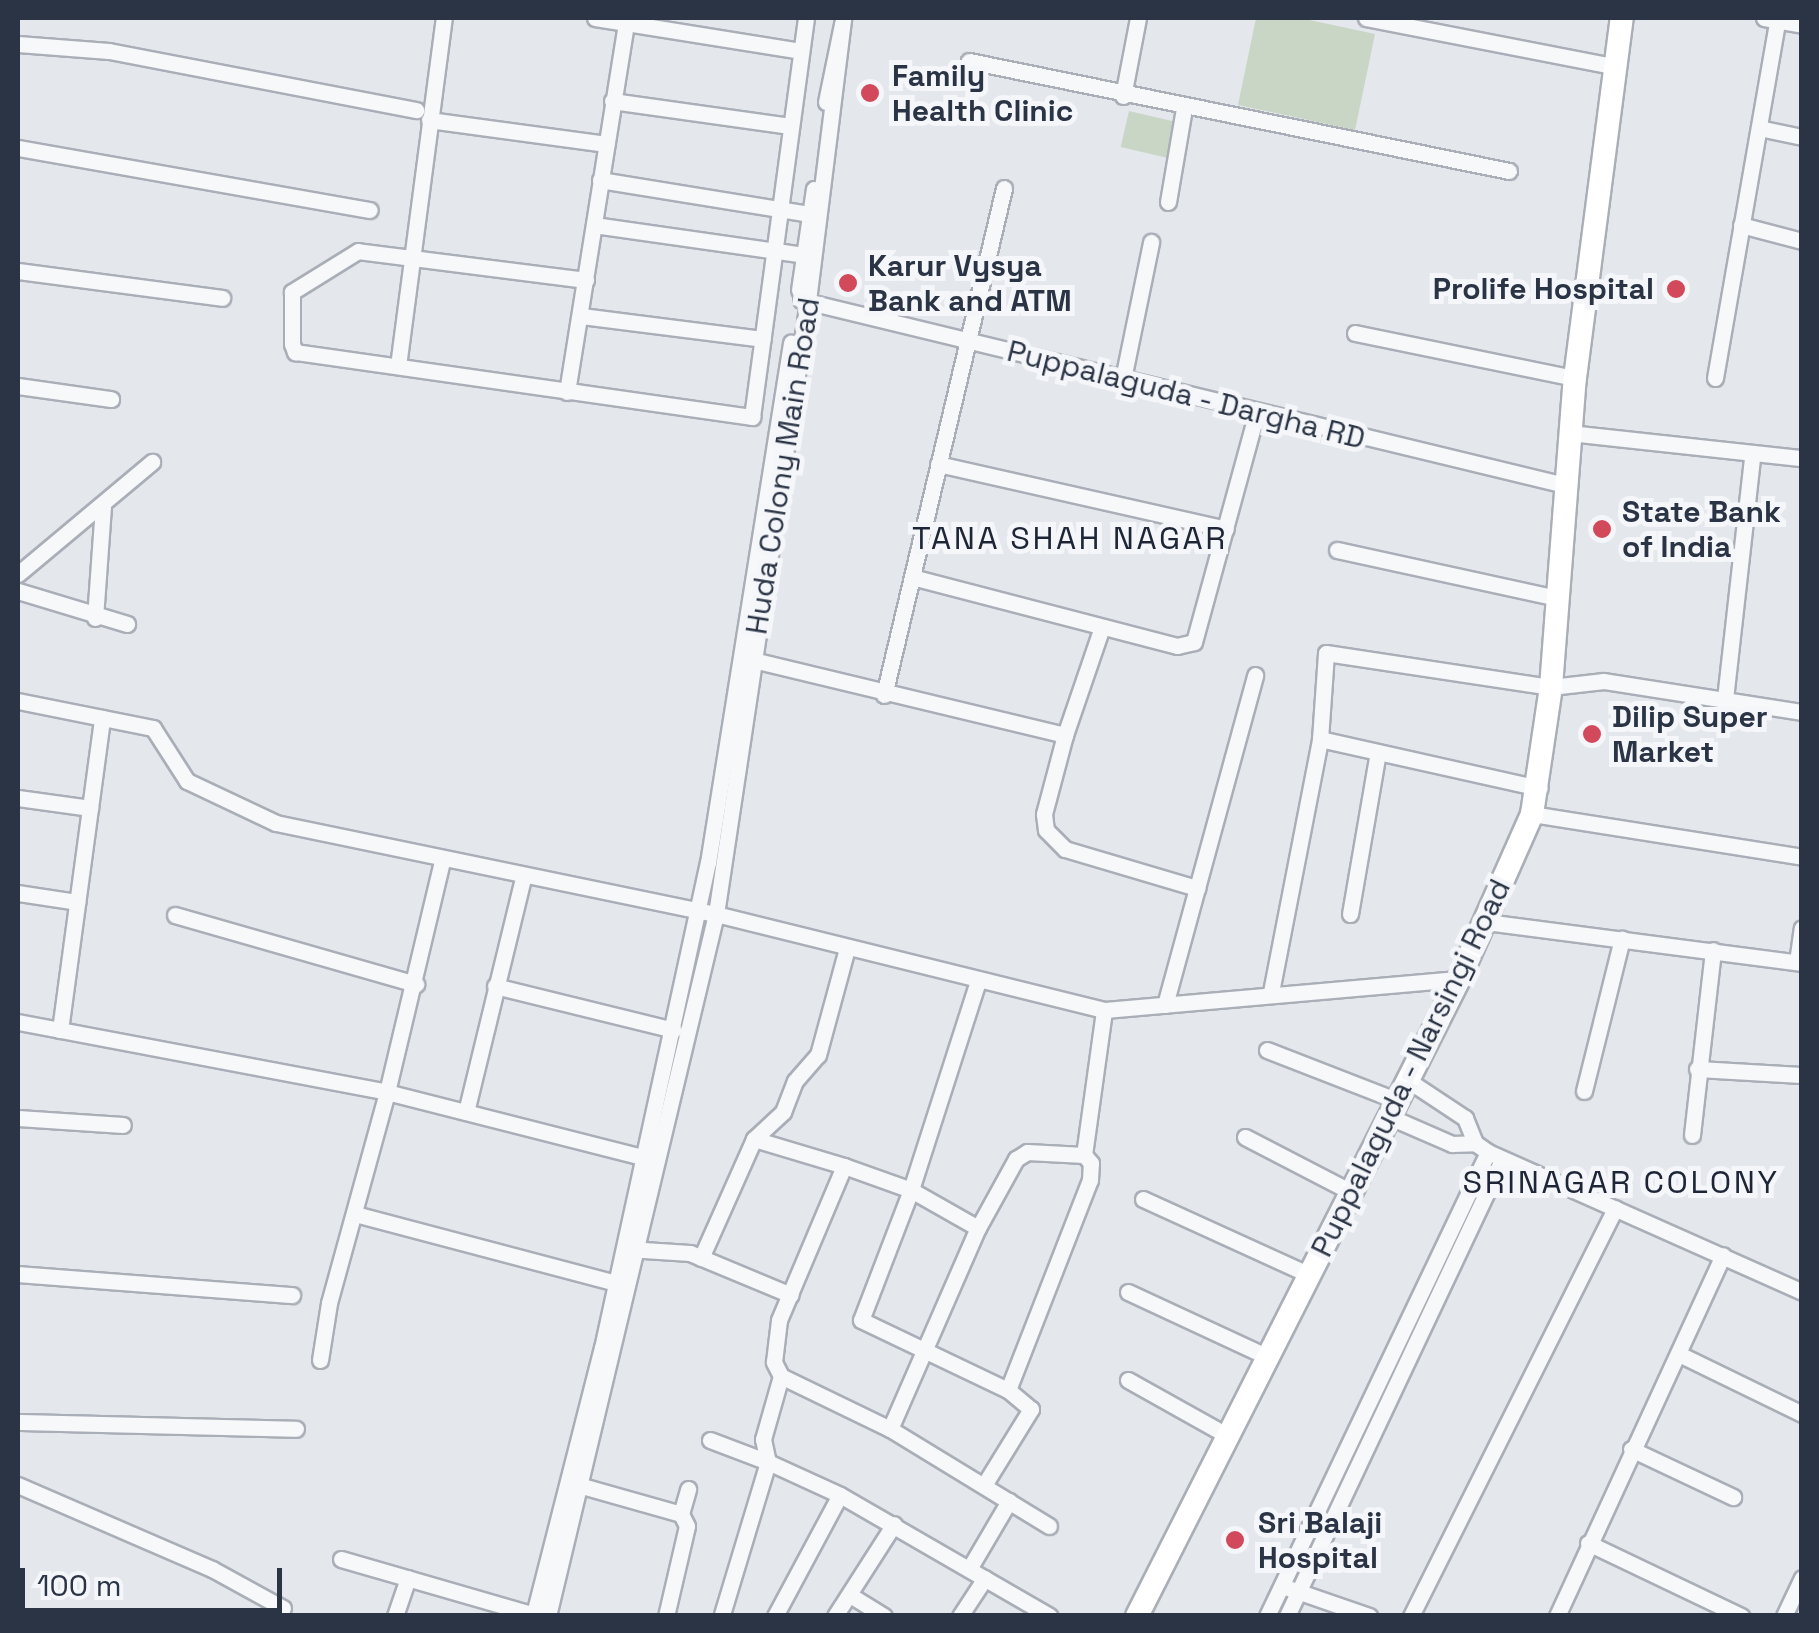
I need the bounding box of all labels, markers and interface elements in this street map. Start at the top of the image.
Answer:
place label: Family Health Clinic [892,58,1073,128]
marker: Family Health Clinic [857,80,883,106]
place label: Karur Vysya Bank and ATM [868,248,1072,318]
place label: Prolife Hospital [1433,271,1654,307]
marker: Karur Vysya Bank and ATM [837,272,859,294]
marker: Prolife Hospital [1663,276,1689,302]
street label: Huda Colony Main Road [739,295,827,637]
street label: Puppalaguda - Dargha RD [1003,333,1369,457]
place label: State Bank of India [1622,494,1781,564]
marker: State Bank of India [1591,518,1613,540]
district label: TANA SHAH NAGAR [912,519,1228,557]
place label: Dilip Super Market [1612,699,1768,770]
marker: Dilip Super Market [1581,723,1603,745]
street label: Puppalaguda - Narsingi Road [1303,873,1519,1263]
district label: SRINAGAR COLONY [1463,1163,1779,1201]
place label: Sri Balaji Hospital [1258,1505,1382,1576]
marker: Sri Balaji Hospital [1222,1527,1248,1553]
scale bar [25,1548,288,1610]
text: 100 m [37,1566,122,1605]

